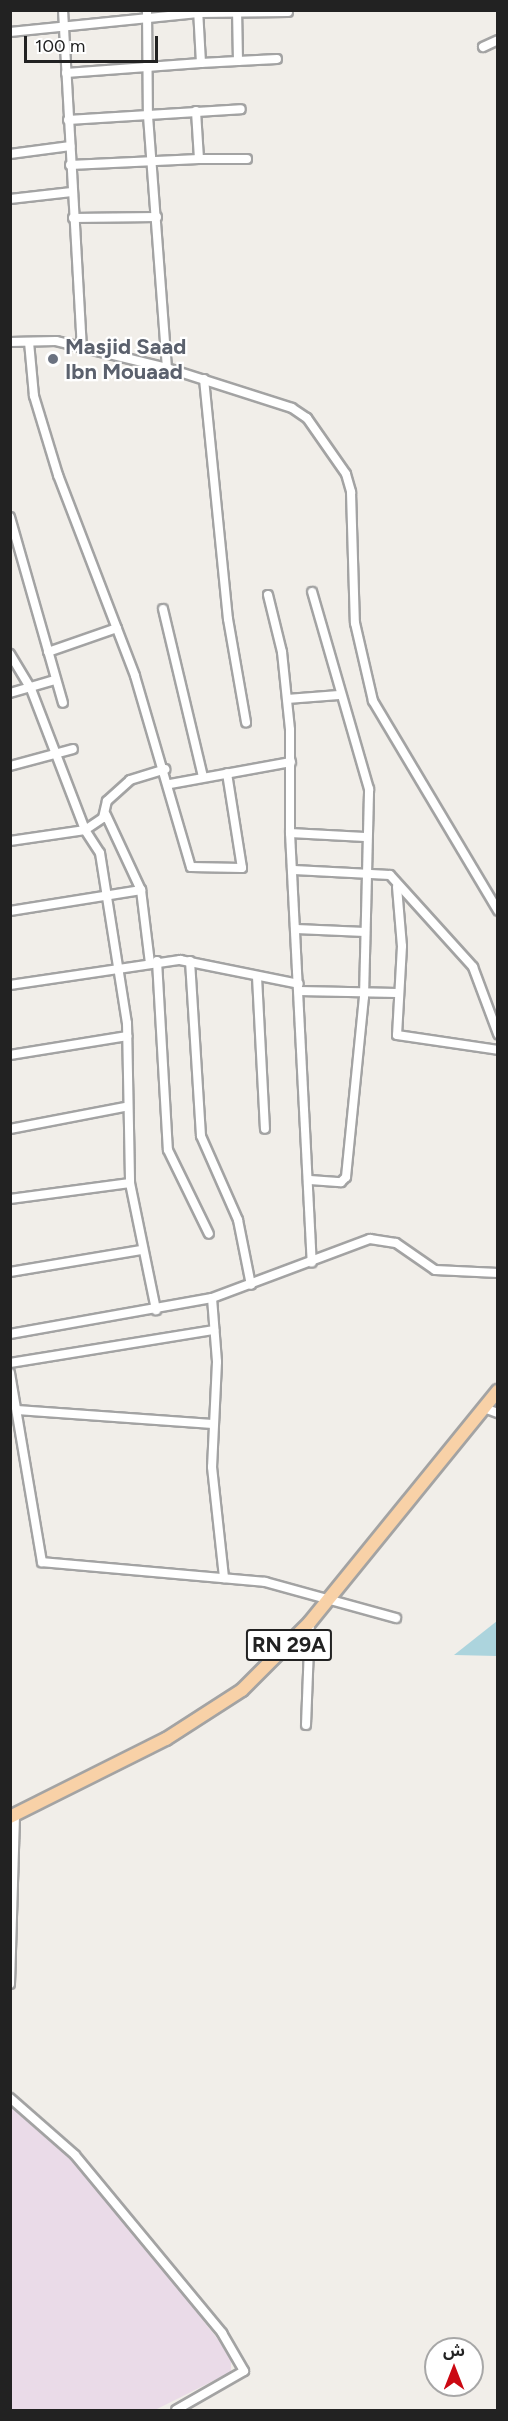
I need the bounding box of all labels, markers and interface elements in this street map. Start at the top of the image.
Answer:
scale bar [27,24,160,62]
text: 100 m [35,35,85,57]
place label: Masjid Saad Ibn Mouaad [65,333,186,384]
marker: Masjid Saad Ibn Mouaad [46,352,60,366]
road number: RN 29A [246,1627,332,1663]
north arrow [424,2337,484,2397]
text: ش [443,2341,465,2360]

